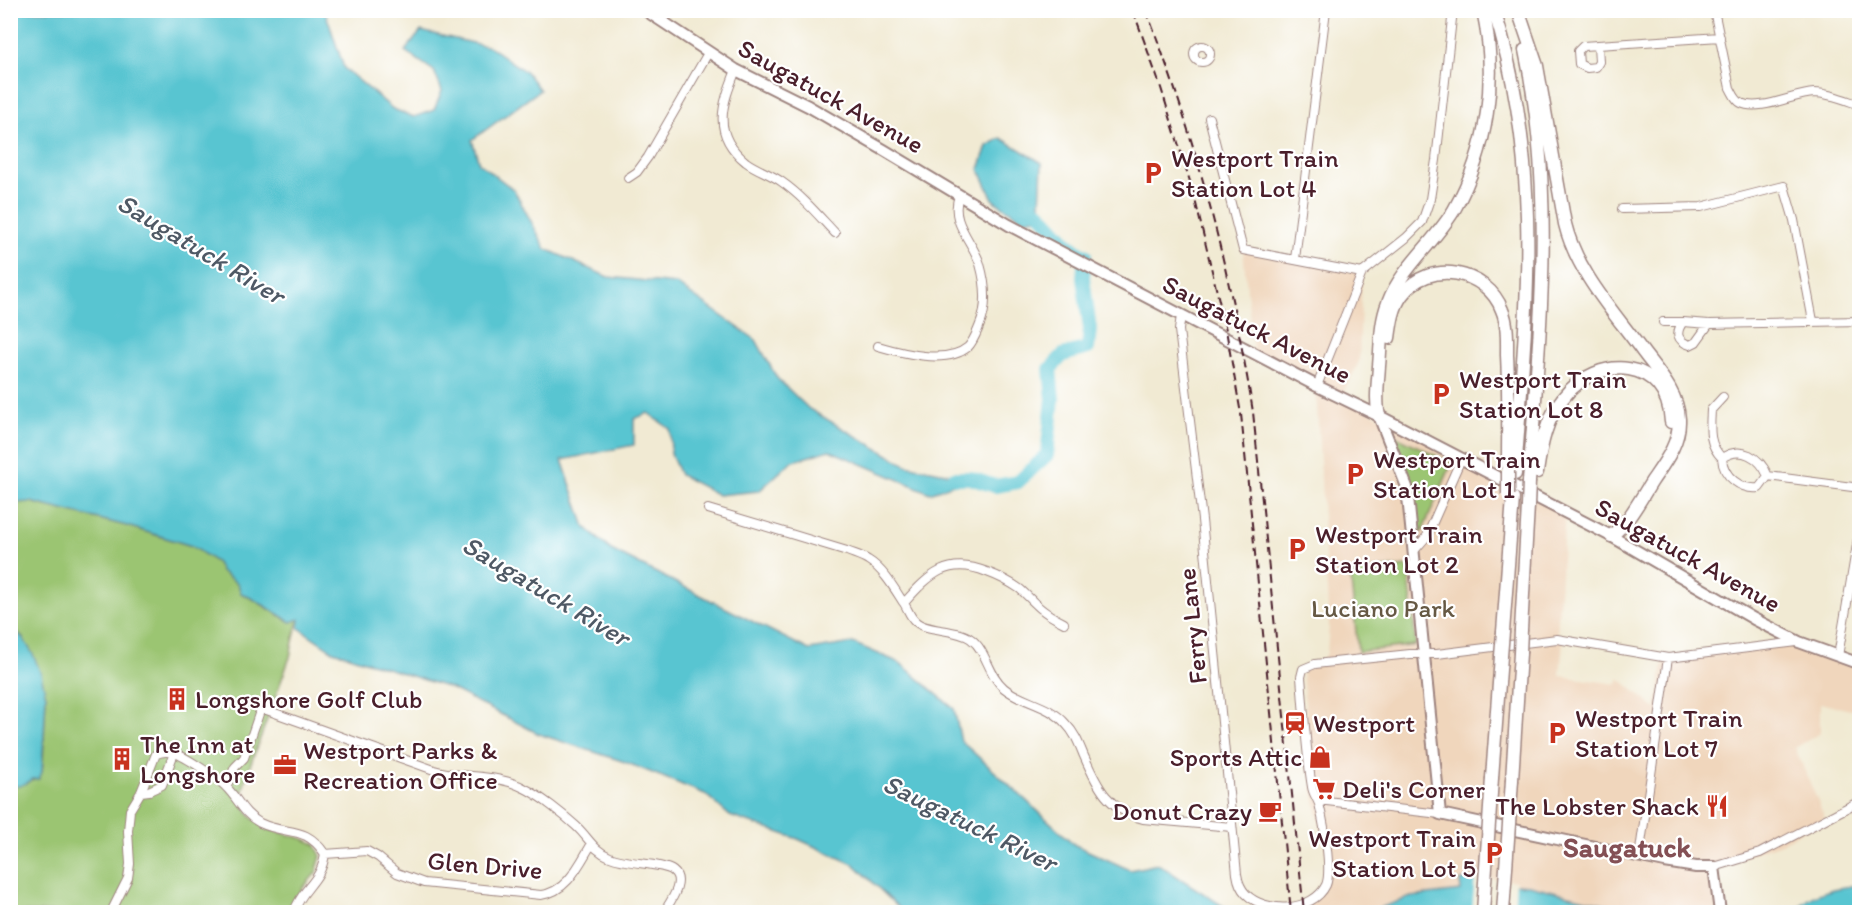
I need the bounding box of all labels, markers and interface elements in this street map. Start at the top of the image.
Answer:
street label: Saugatuck Avenue [733,32,929,160]
place label: Westport Train Station Lot 4 [1171,142,1339,204]
parking icon: Westport Train Station Lot 4 [1140,160,1166,186]
water label: Saugatuck River [112,186,294,313]
street label: Saugatuck Avenue [1157,268,1357,390]
place label: Westport Train Station Lot 8 [1459,363,1627,425]
parking icon: Westport Train Station Lot 8 [1428,381,1454,407]
place label: Westport Train Station Lot 1 [1373,443,1541,505]
parking icon: Westport Train Station Lot 1 [1342,461,1368,487]
street label: Saugatuck Avenue [1590,491,1786,619]
place label: Westport Train Station Lot 2 [1315,518,1483,580]
water label: Saugatuck River [457,528,639,655]
parking icon: Westport Train Station Lot 2 [1284,536,1310,562]
street label: Ferry Lane [1170,566,1214,686]
park label: Luciano Park [1311,592,1456,624]
place label: Longshore Golf Club [195,683,423,715]
building icon: Longshore Golf Club [164,686,190,712]
place label: Westport Train Station Lot 7 [1575,702,1743,764]
place label: Westport [1313,707,1415,739]
station icon: Westport [1282,710,1308,736]
parking icon: Westport Train Station Lot 7 [1544,720,1570,746]
place label: The Inn at Longshore [140,728,256,790]
place label: Westport Parks & Recreation Office [303,734,498,796]
place label: Sports Attic [1170,741,1302,773]
shop icon: Sports Attic [1307,744,1333,770]
building icon: The Inn at Longshore [109,746,135,772]
office icon: Westport Parks & Recreation Office [272,752,298,778]
water label: Saugatuck River [878,766,1065,880]
place label: Deli's Corner [1342,773,1485,805]
supermarket icon: Deli's Corner [1311,776,1337,802]
place label: The Lobster Shack [1495,790,1699,822]
restaurant icon: The Lobster Shack [1704,793,1730,819]
place label: Donut Crazy [1112,795,1252,827]
cafe icon: Donut Crazy [1257,798,1283,824]
place label: Westport Train Station Lot 5 [1308,822,1476,884]
district label: Saugatuck [1563,830,1692,864]
parking icon: Westport Train Station Lot 5 [1481,840,1507,866]
street label: Glen Drive [426,844,544,886]

